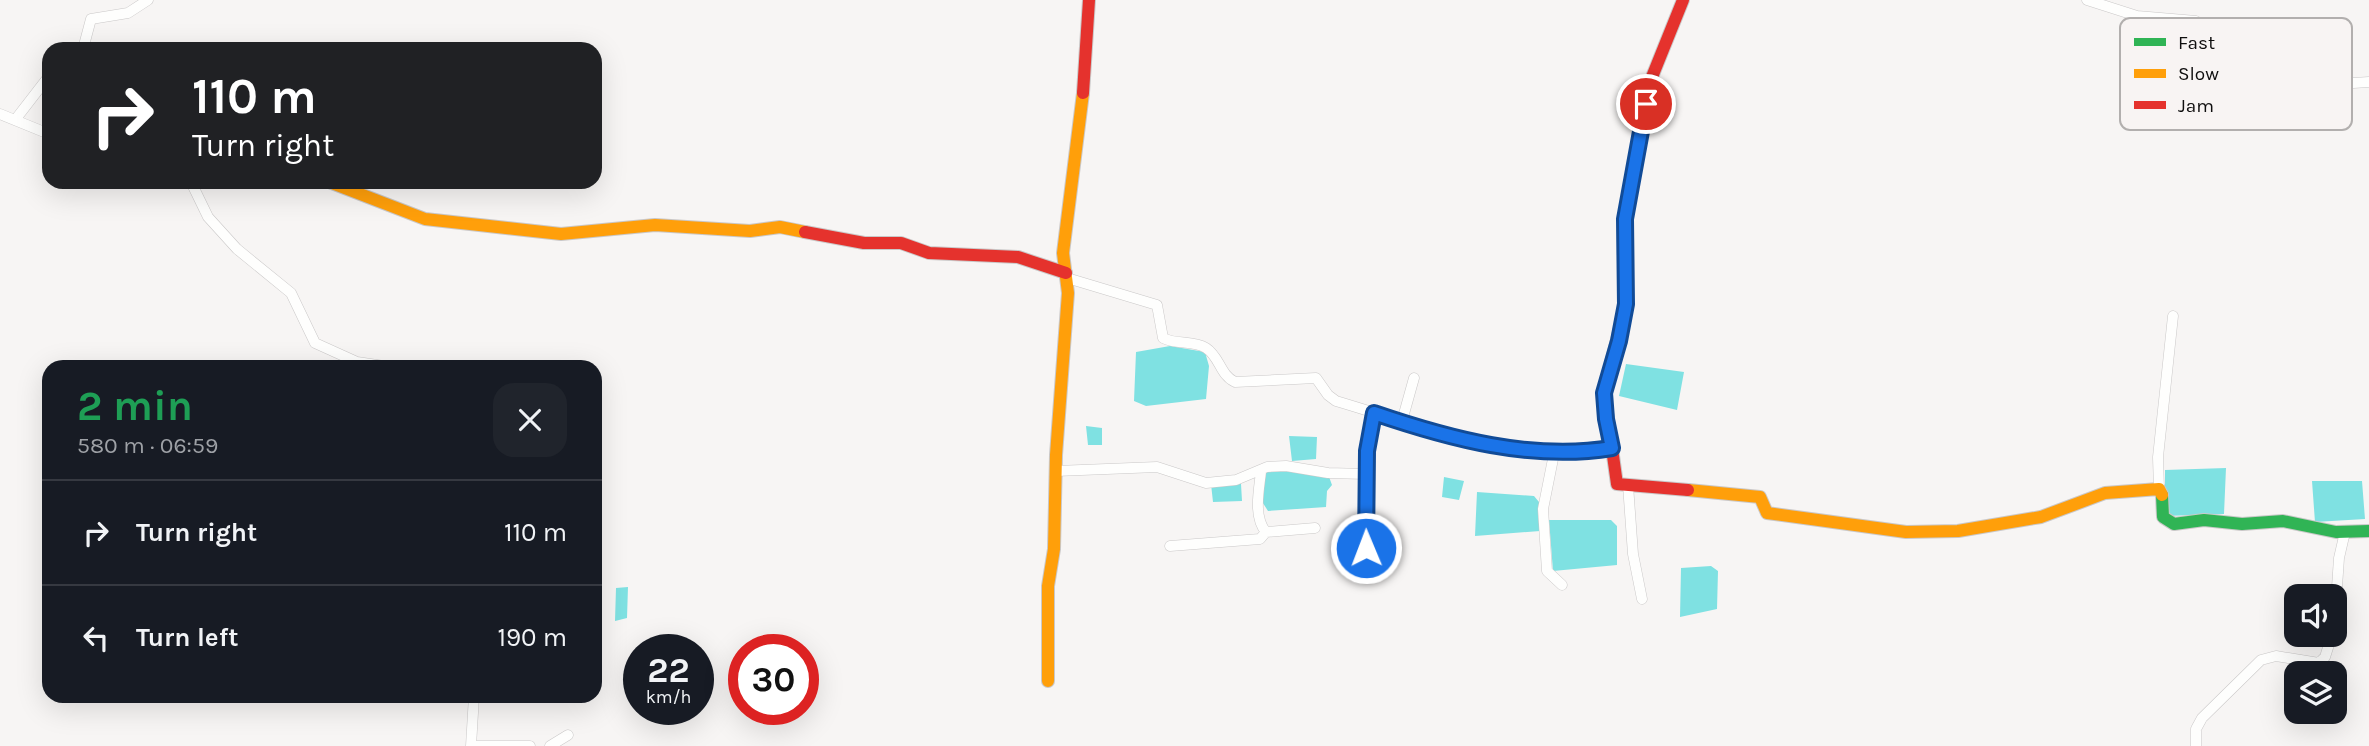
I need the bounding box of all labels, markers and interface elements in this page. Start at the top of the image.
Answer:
legend [2120,18,2352,130]
text: Fast [2178,32,2215,54]
text: Slow [2178,63,2219,85]
text: 110 m [192,68,317,125]
icon: right [77,70,168,161]
pin [1616,74,1676,134]
icon: arrive [1627,85,1665,123]
text: Jam [2178,95,2214,117]
text: Turn right [192,127,334,164]
text: 2 min [77,381,193,431]
button: close [493,383,567,457]
text: 580 m · 06:59 [77,432,218,459]
position arrow [1329,511,1403,585]
icon: right [77,514,115,552]
text: Turn right [136,517,257,548]
text: 110 m [504,517,567,548]
map controls [2284,584,2347,724]
button: sound [2284,584,2347,647]
icon: left [77,619,115,657]
text: Turn left [136,622,238,653]
text: 190 m [497,622,567,653]
speed limit sign: 30 [728,634,819,725]
text: 22 [647,650,690,691]
button: layers [2284,661,2347,724]
text: km/h [646,686,691,708]

